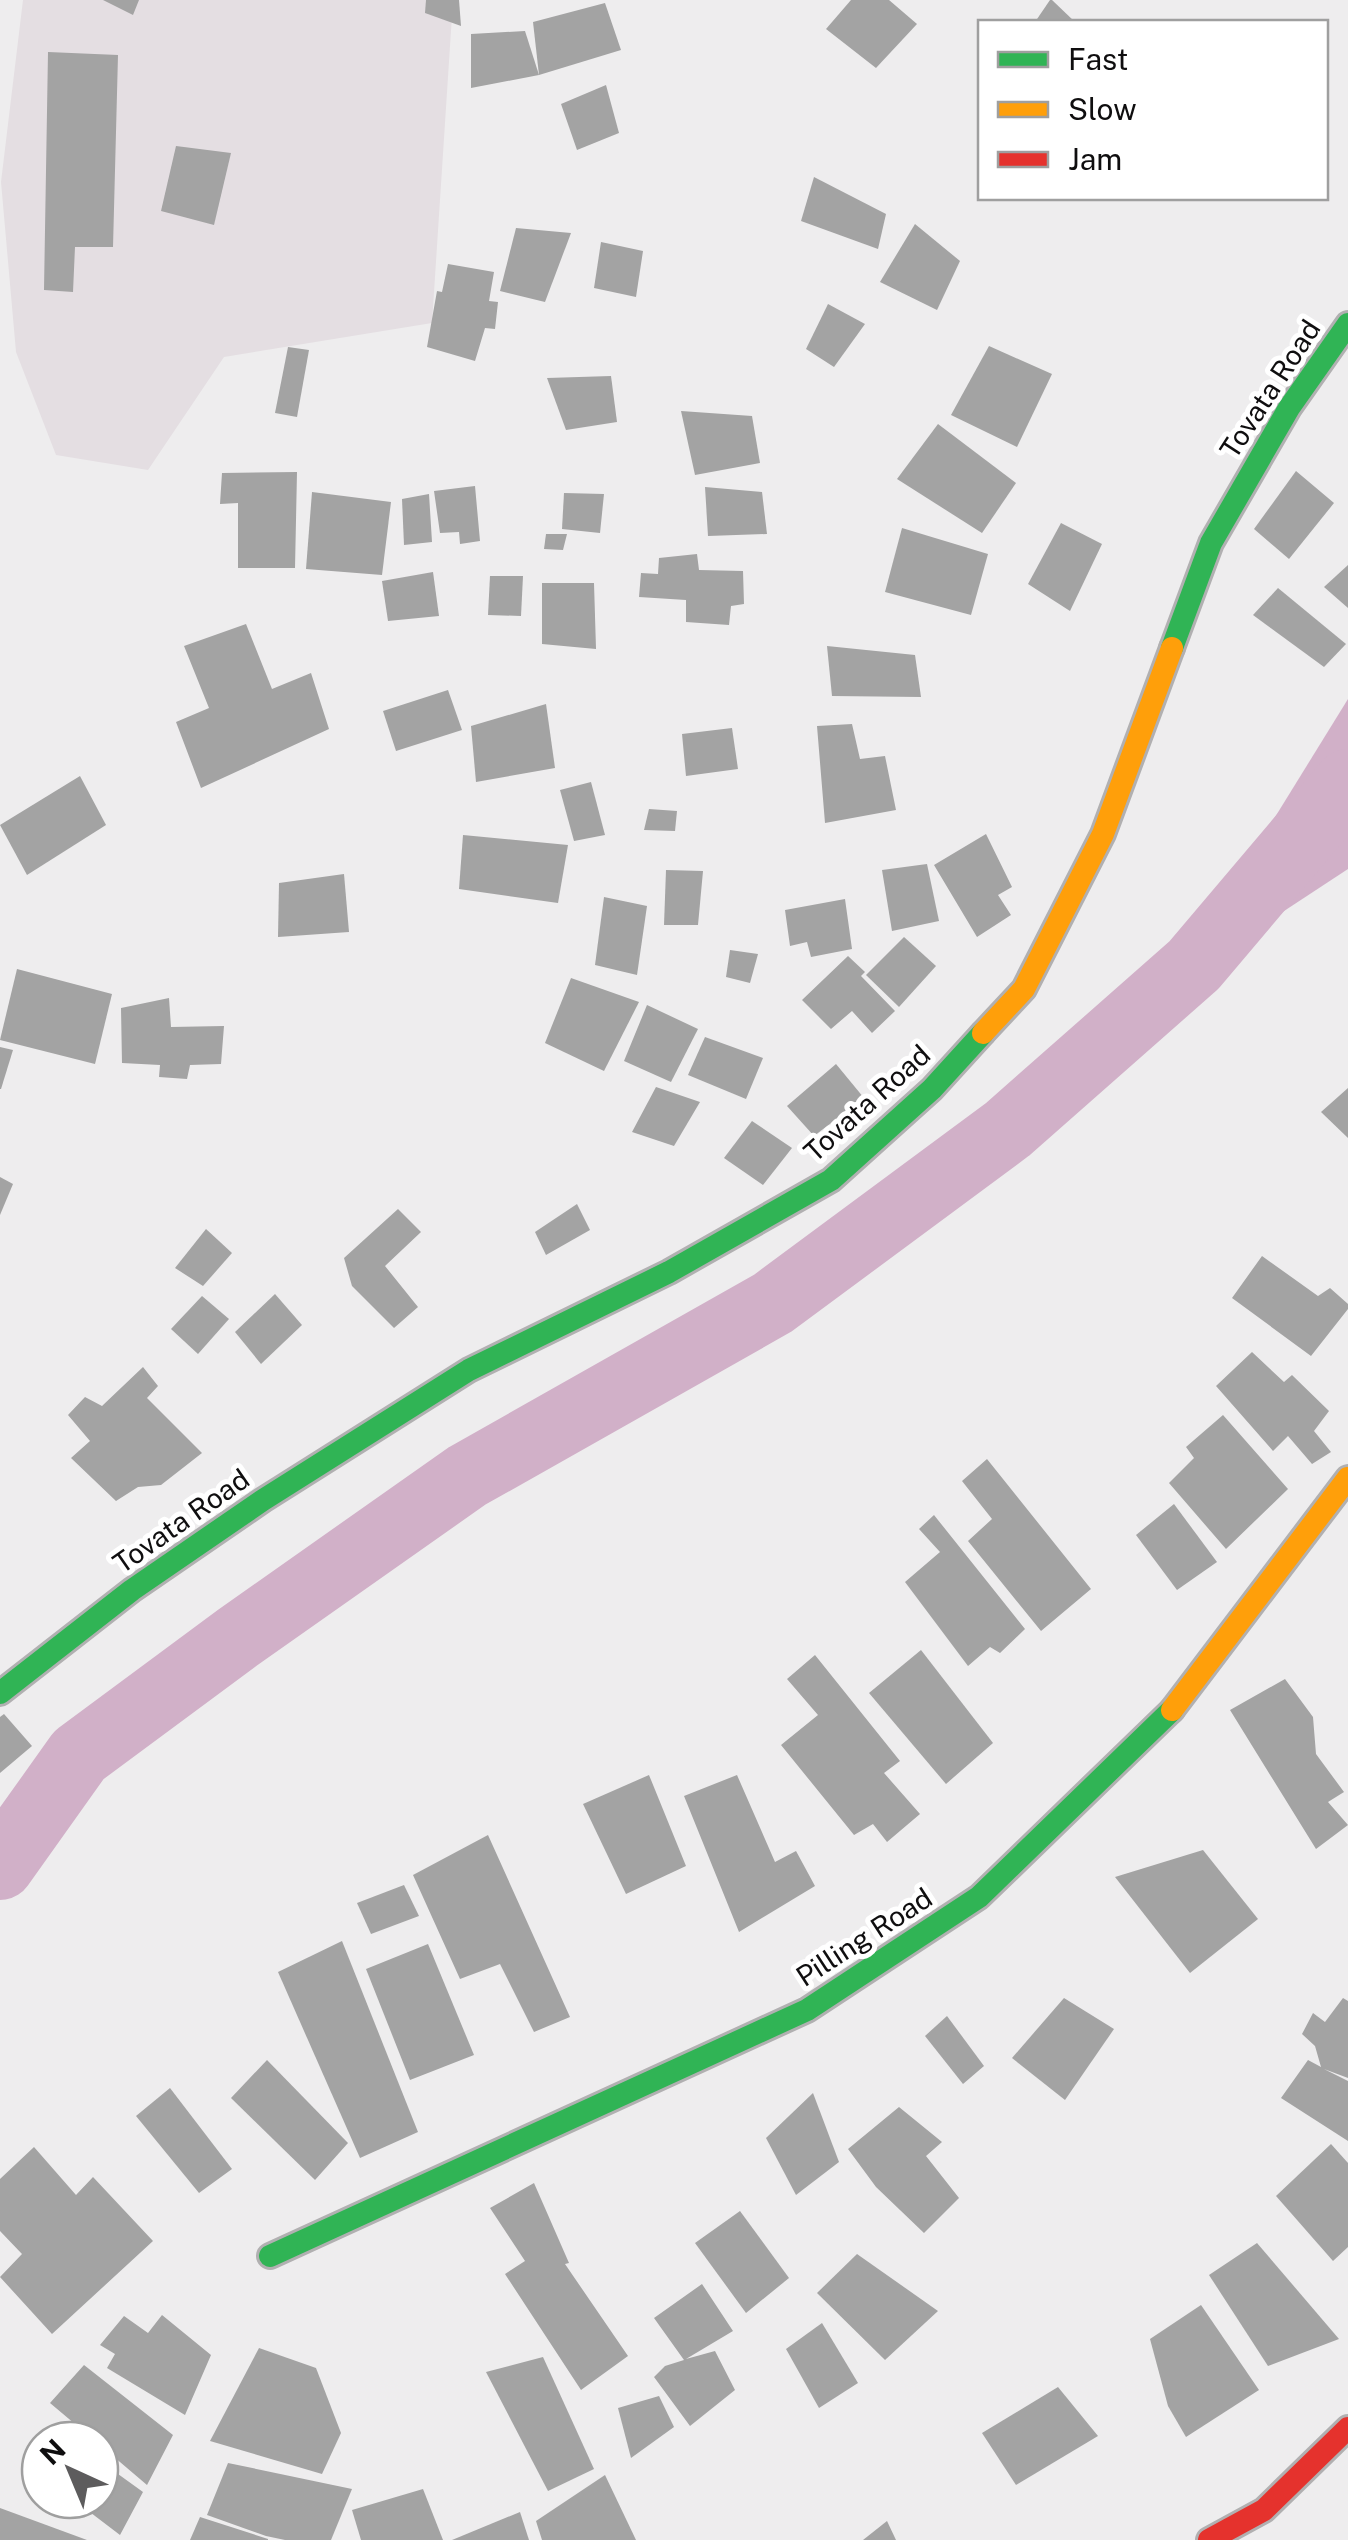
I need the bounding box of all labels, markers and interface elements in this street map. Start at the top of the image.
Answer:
legend [978,20,1328,200]
text: Fast [1068,41,1128,77]
text: Slow [1068,91,1137,127]
text: Jam [1068,141,1122,177]
street label: Tovata Road [1213,313,1327,464]
street label: Tovata Road [797,1037,937,1168]
street label: Tovata Road [106,1462,255,1580]
street label: Pilling Road [790,1880,938,1993]
north arrow [20,2420,120,2520]
text: N [33,2432,72,2471]

